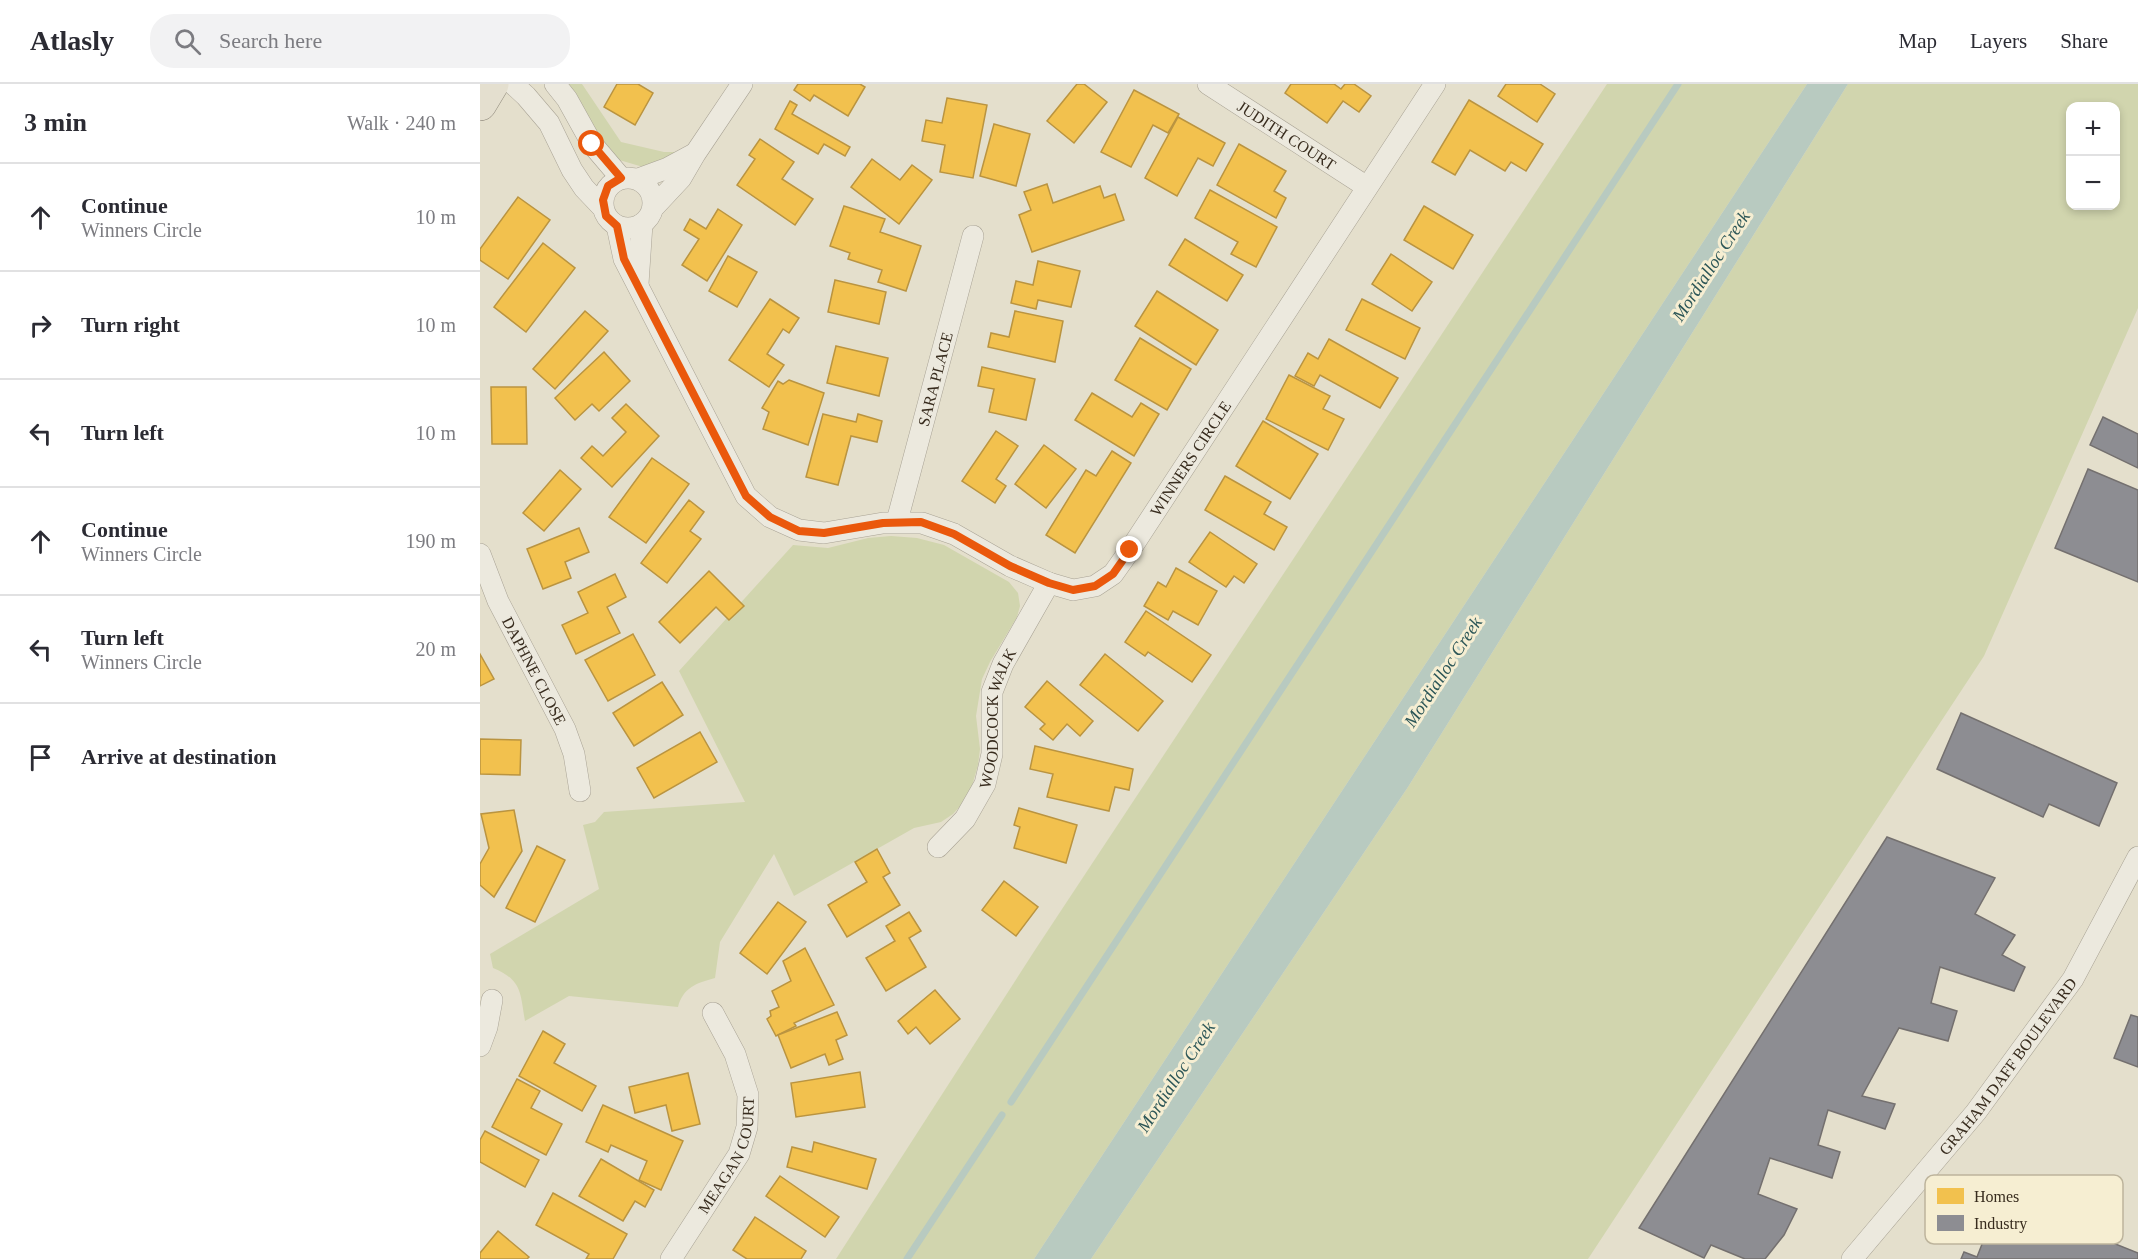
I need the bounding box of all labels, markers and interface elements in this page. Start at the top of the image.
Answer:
search box [150,14,570,68]
text: Atlasly [30,25,114,56]
icon: search [171,25,204,58]
text: Search here [219,28,322,53]
text: Map [1899,29,1937,53]
text: Layers [1970,29,2027,53]
text: Share [2060,29,2108,53]
street label: JUDITH COURT [1234,98,1339,174]
map controls [2066,102,2120,210]
button: + [2066,102,2120,156]
text: 3 min [24,108,87,137]
text: Walk · 240 m [347,112,456,134]
route start [578,130,604,156]
button: − [2066,156,2120,210]
text: Continue [81,193,168,218]
icon: ahead [24,201,57,234]
text: 10 m [415,206,456,228]
water label: Mordialloc Creek [1667,206,1755,326]
text: Winners Circle [81,219,202,241]
icon: right [24,309,57,342]
text: Turn right [81,312,180,337]
text: 10 m [415,314,456,336]
street label: SARA PLACE [915,330,956,428]
street label: WINNERS CIRCLE [1147,398,1234,519]
icon: left [24,417,57,450]
text: Turn left [81,420,164,445]
text: 10 m [415,422,456,444]
text: Continue [81,517,168,542]
icon: ahead [24,525,57,558]
text: 190 m [405,530,456,552]
route end [1116,536,1142,562]
text: Winners Circle [81,543,202,565]
water label: Mordialloc Creek [1399,612,1487,732]
street label: DAPHNE CLOSE [499,614,569,728]
text: Turn left [81,625,164,650]
icon: left [24,633,57,666]
text: 20 m [415,638,456,660]
street label: WOODCOCK WALK [976,645,1019,790]
text: Winners Circle [81,651,202,673]
icon: arrive [24,741,57,774]
text: Arrive at destination [81,744,277,769]
street label: GRAHAM DAFF BOULEVARD [1936,975,2080,1158]
water label: Mordialloc Creek [1132,1017,1220,1137]
street label: MEAGAN COURT [695,1096,757,1217]
legend [1925,1175,2123,1244]
text: Homes [1974,1188,2019,1205]
text: Industry [1974,1215,2027,1233]

